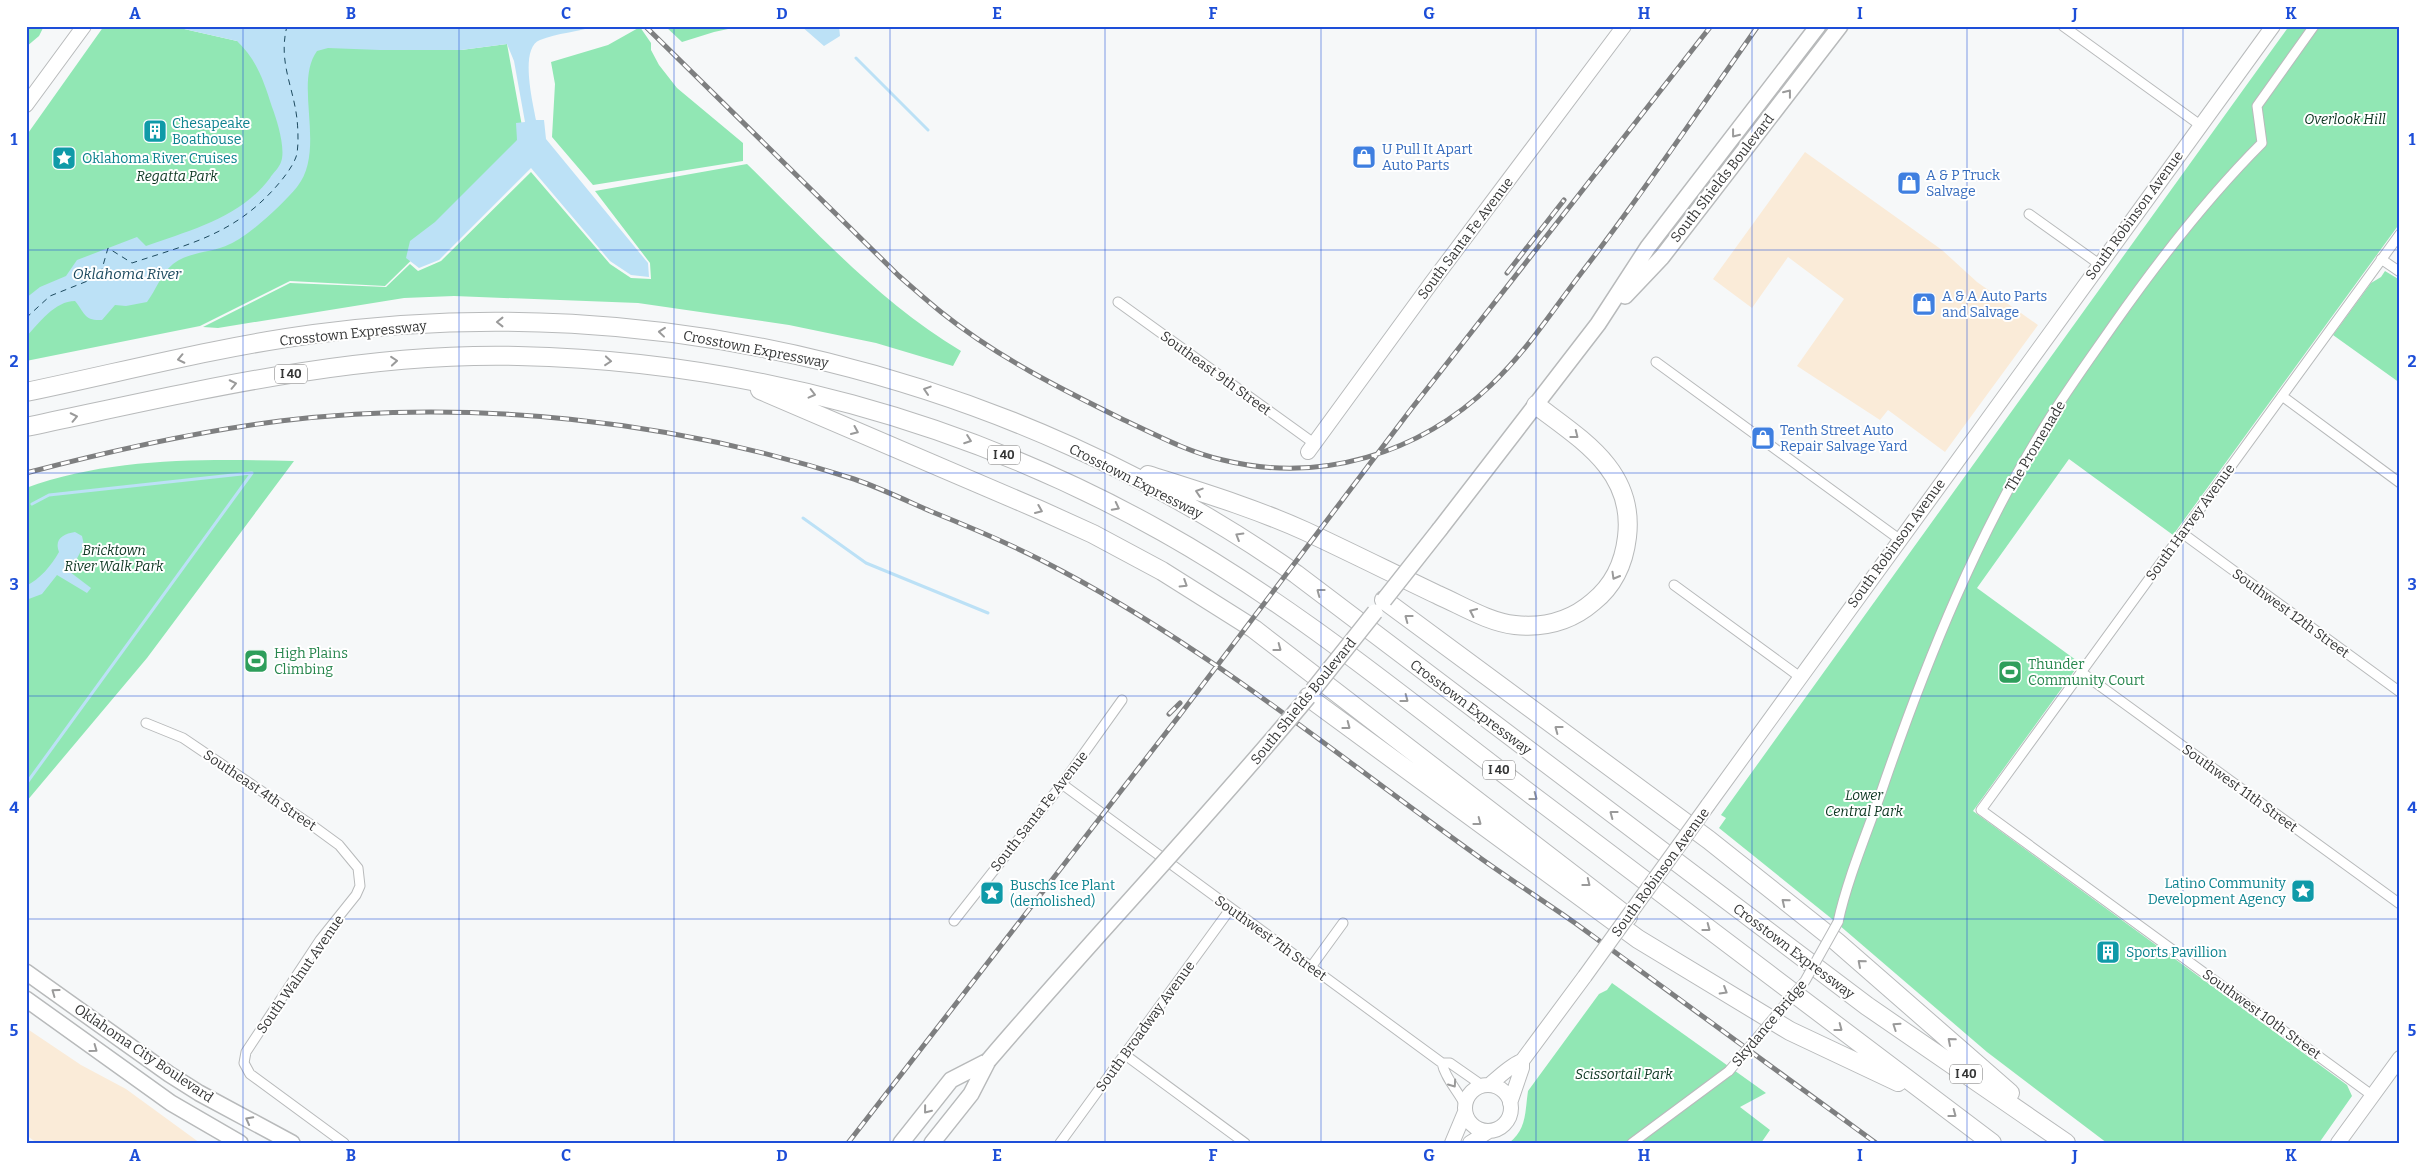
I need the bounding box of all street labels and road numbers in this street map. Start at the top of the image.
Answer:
street label: South Shields Boulevard [1667,111,1778,246]
street label: South Robinson Avenue [2082,148,2187,283]
street label: South Santa Fe Avenue [1414,174,1517,303]
street label: Crosstown Expressway [279,317,428,350]
street label: Crosstown Expressway [682,327,831,372]
street label: Southeast 9th Street [1157,328,1274,419]
road number: I 40 [275,364,307,384]
street label: The Promenade [2002,398,2069,495]
street label: Crosstown Expressway [1066,440,1206,523]
road number: I 40 [988,446,1020,464]
street label: South Harvey Avenue [2142,461,2238,584]
street label: South Robinson Avenue [1844,476,1949,611]
street label: Southwest 12th Street [2229,565,2353,662]
street label: South Shields Boulevard [1247,635,1360,768]
street label: Crosstown Expressway [1407,656,1535,759]
street label: Southwest 11th Street [2179,741,2301,836]
street label: Southeast 4th Street [200,746,319,835]
street label: South Santa Fe Avenue [987,748,1092,875]
road number: I 40 [1483,760,1515,780]
street label: South Robinson Avenue [1608,805,1713,940]
street label: Southwest 7th Street [1211,892,1330,985]
street label: Crosstown Expressway [1730,900,1858,1003]
street label: South Walnut Avenue [253,912,348,1037]
street label: South Broadway Avenue [1092,958,1199,1095]
street label: Southwest 10th Street [2199,966,2324,1063]
street label: Skydance Bridge [1728,977,1811,1070]
street label: Oklahoma City Boulevard [71,1001,216,1106]
road number: I 40 [1950,1064,1982,1084]

